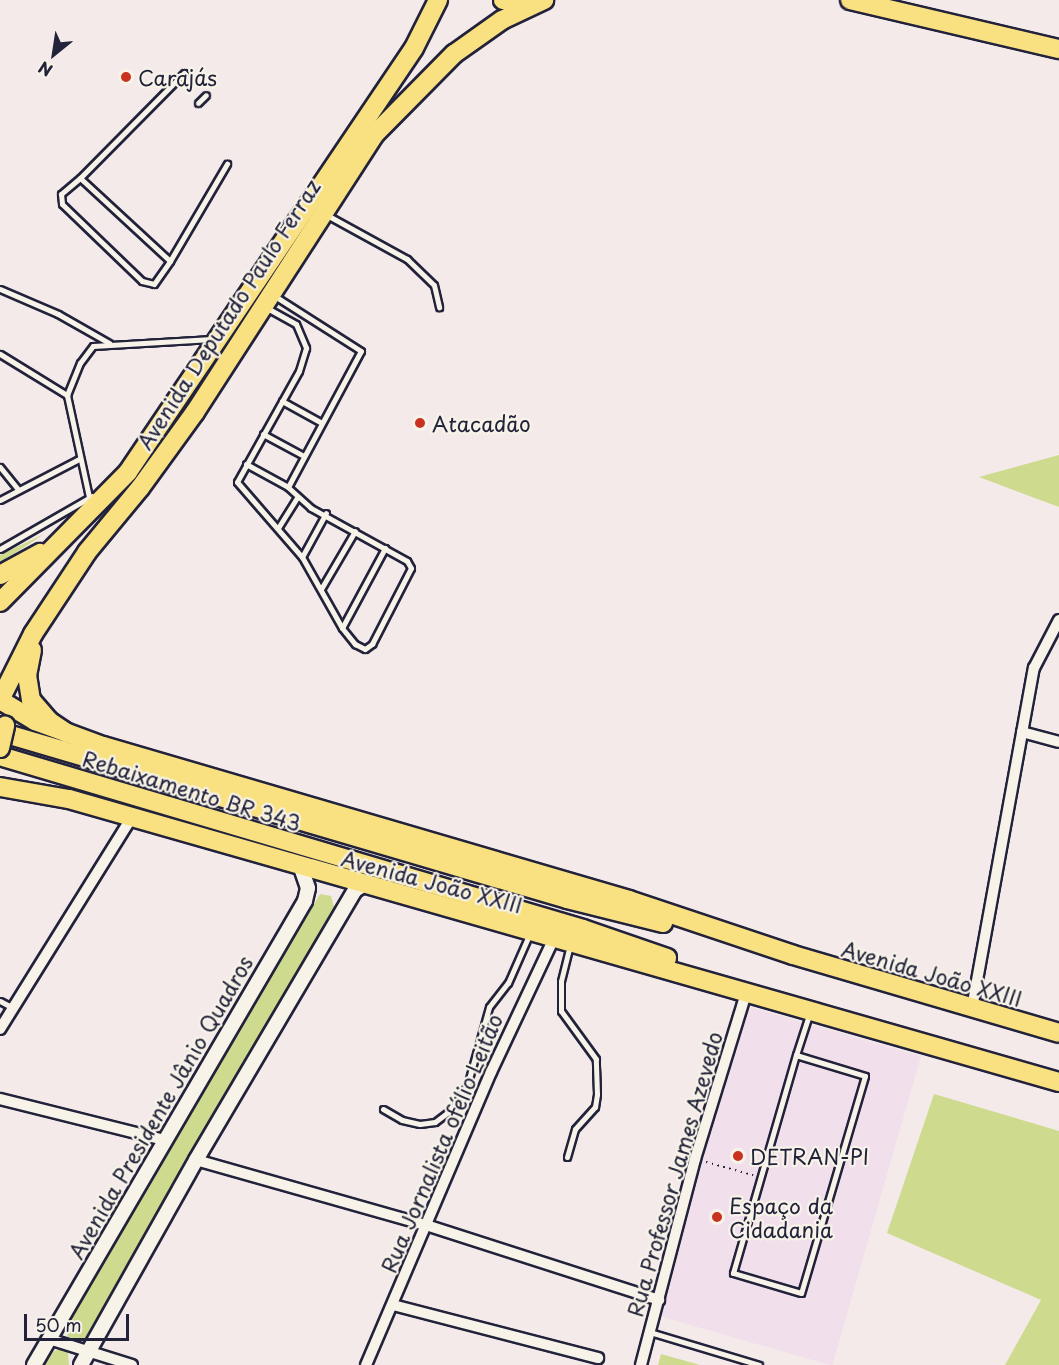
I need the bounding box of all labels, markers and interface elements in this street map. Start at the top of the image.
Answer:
north arrow [24,24,84,84]
text: N [34,56,56,83]
place label: Carajás [138,64,217,90]
marker: Carajás [119,70,133,84]
street label: Avenida Deputado Paulo Ferraz [131,174,325,454]
place label: Atacadão [432,410,531,436]
marker: Atacadão [413,416,427,430]
street label: Rebaixamento BR 343 [79,745,305,835]
street label: Avenida João XXIII [338,845,526,917]
street label: Avenida João XXIII [839,935,1025,1011]
street label: Avenida Presidente Jânio Quadros [63,951,257,1263]
street label: Rua Jornalista ofélio Leitão [375,1010,507,1276]
street label: Rua Professor James Azevedo [621,1027,727,1321]
place label: DETRAN-PI [750,1143,869,1169]
marker: DETRAN-PI [731,1149,745,1163]
place label: Espaço da Cidadania [729,1192,833,1242]
marker: Espaço da Cidadania [710,1210,724,1224]
scale bar [27,1302,132,1340]
text: 50 m [35,1311,82,1338]

